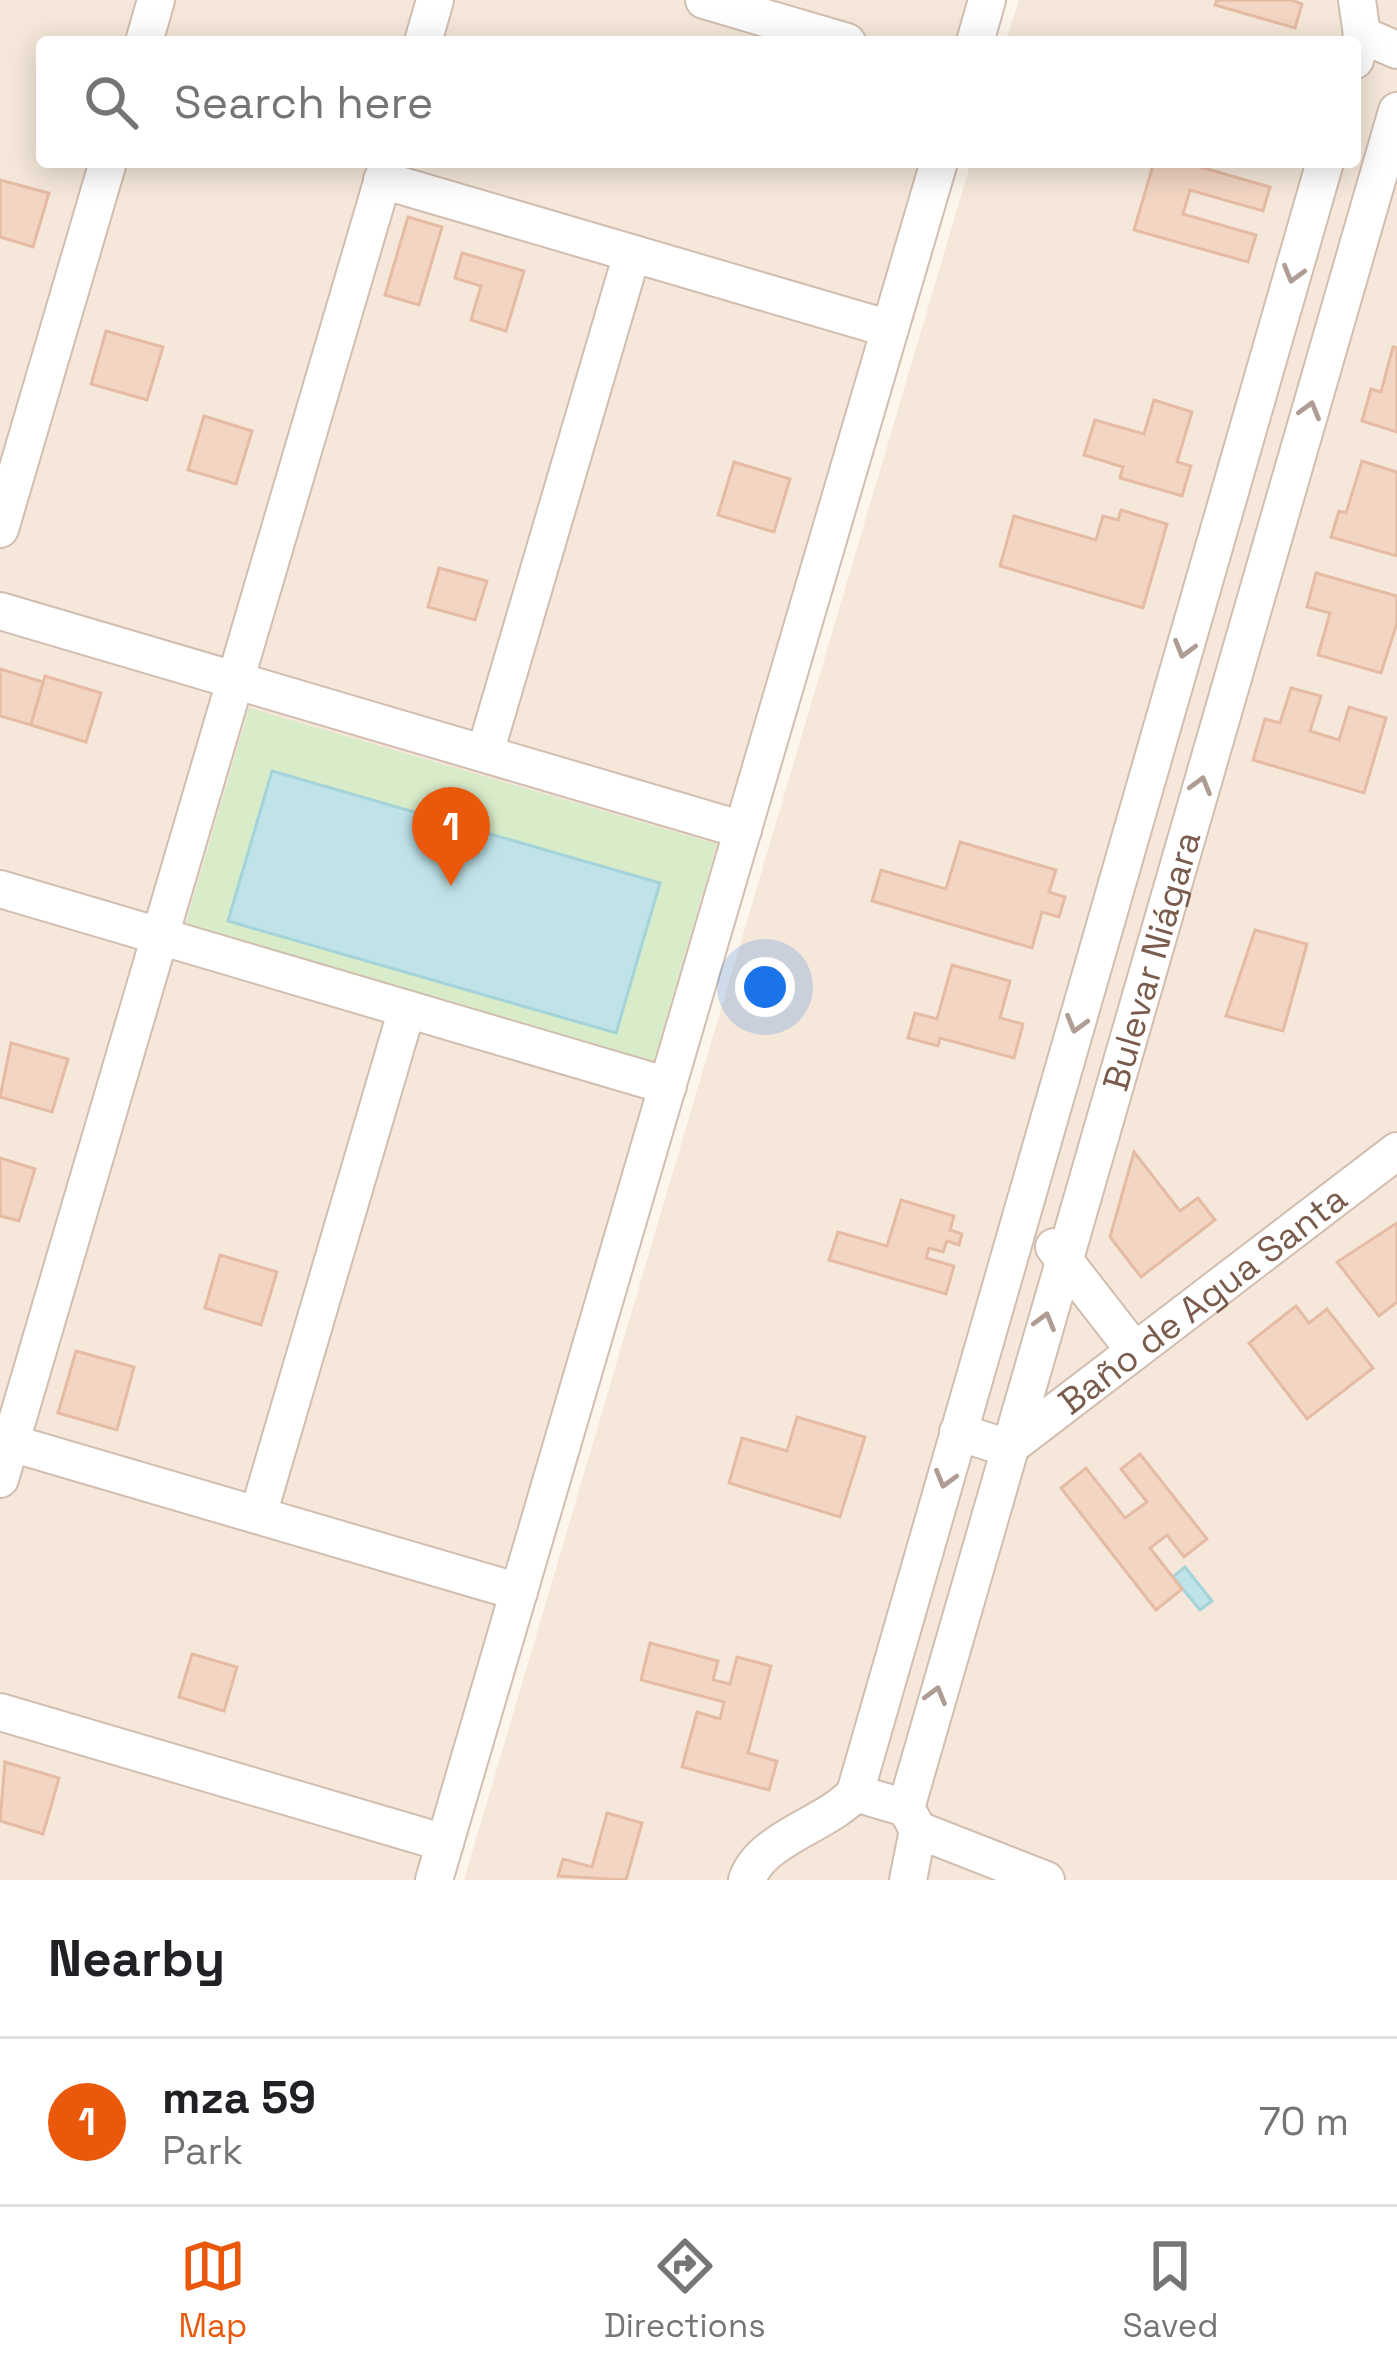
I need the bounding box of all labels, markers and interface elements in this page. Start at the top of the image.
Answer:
search box [36,36,1361,168]
icon: search [78,69,144,135]
text: Search here [174,74,433,131]
one-way arrow [1282,263,1307,284]
one-way arrow [1296,401,1321,422]
one-way arrow [1174,638,1199,659]
one-way arrow [1187,775,1212,796]
pin: 1 [412,787,490,886]
street label: Bulevar Niágara [1093,826,1211,1096]
your location [735,957,795,1017]
one-way arrow [1065,1012,1090,1033]
street label: Baño de Agua Santa [1050,1176,1356,1425]
one-way arrow [1031,1311,1056,1332]
one-way arrow [934,1468,959,1489]
one-way arrow [922,1685,947,1706]
text: Nearby [48,1926,225,1991]
text: mza 59 [162,2069,316,2126]
text: 1 [78,2097,96,2146]
text: 70 m [1259,2097,1349,2146]
text: Park [162,2126,243,2175]
tab: Map [178,2233,247,2347]
tab: Directions [604,2233,766,2347]
tab: Saved [1122,2233,1219,2347]

